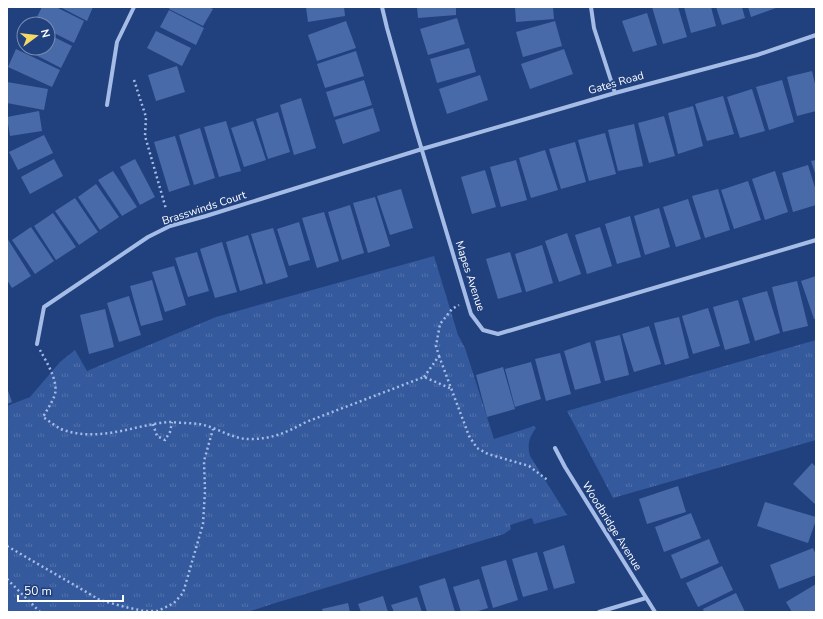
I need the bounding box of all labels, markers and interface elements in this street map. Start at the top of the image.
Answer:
north arrow [16,16,56,56]
text: N [37,28,53,39]
street label: Gates Road [586,68,646,98]
street label: Brasswinds Court [160,187,248,229]
street label: Mapes Avenue [452,239,488,313]
street label: Woodbridge Avenue [579,479,645,573]
scale bar [18,577,123,603]
text: 50 m [24,583,52,599]

